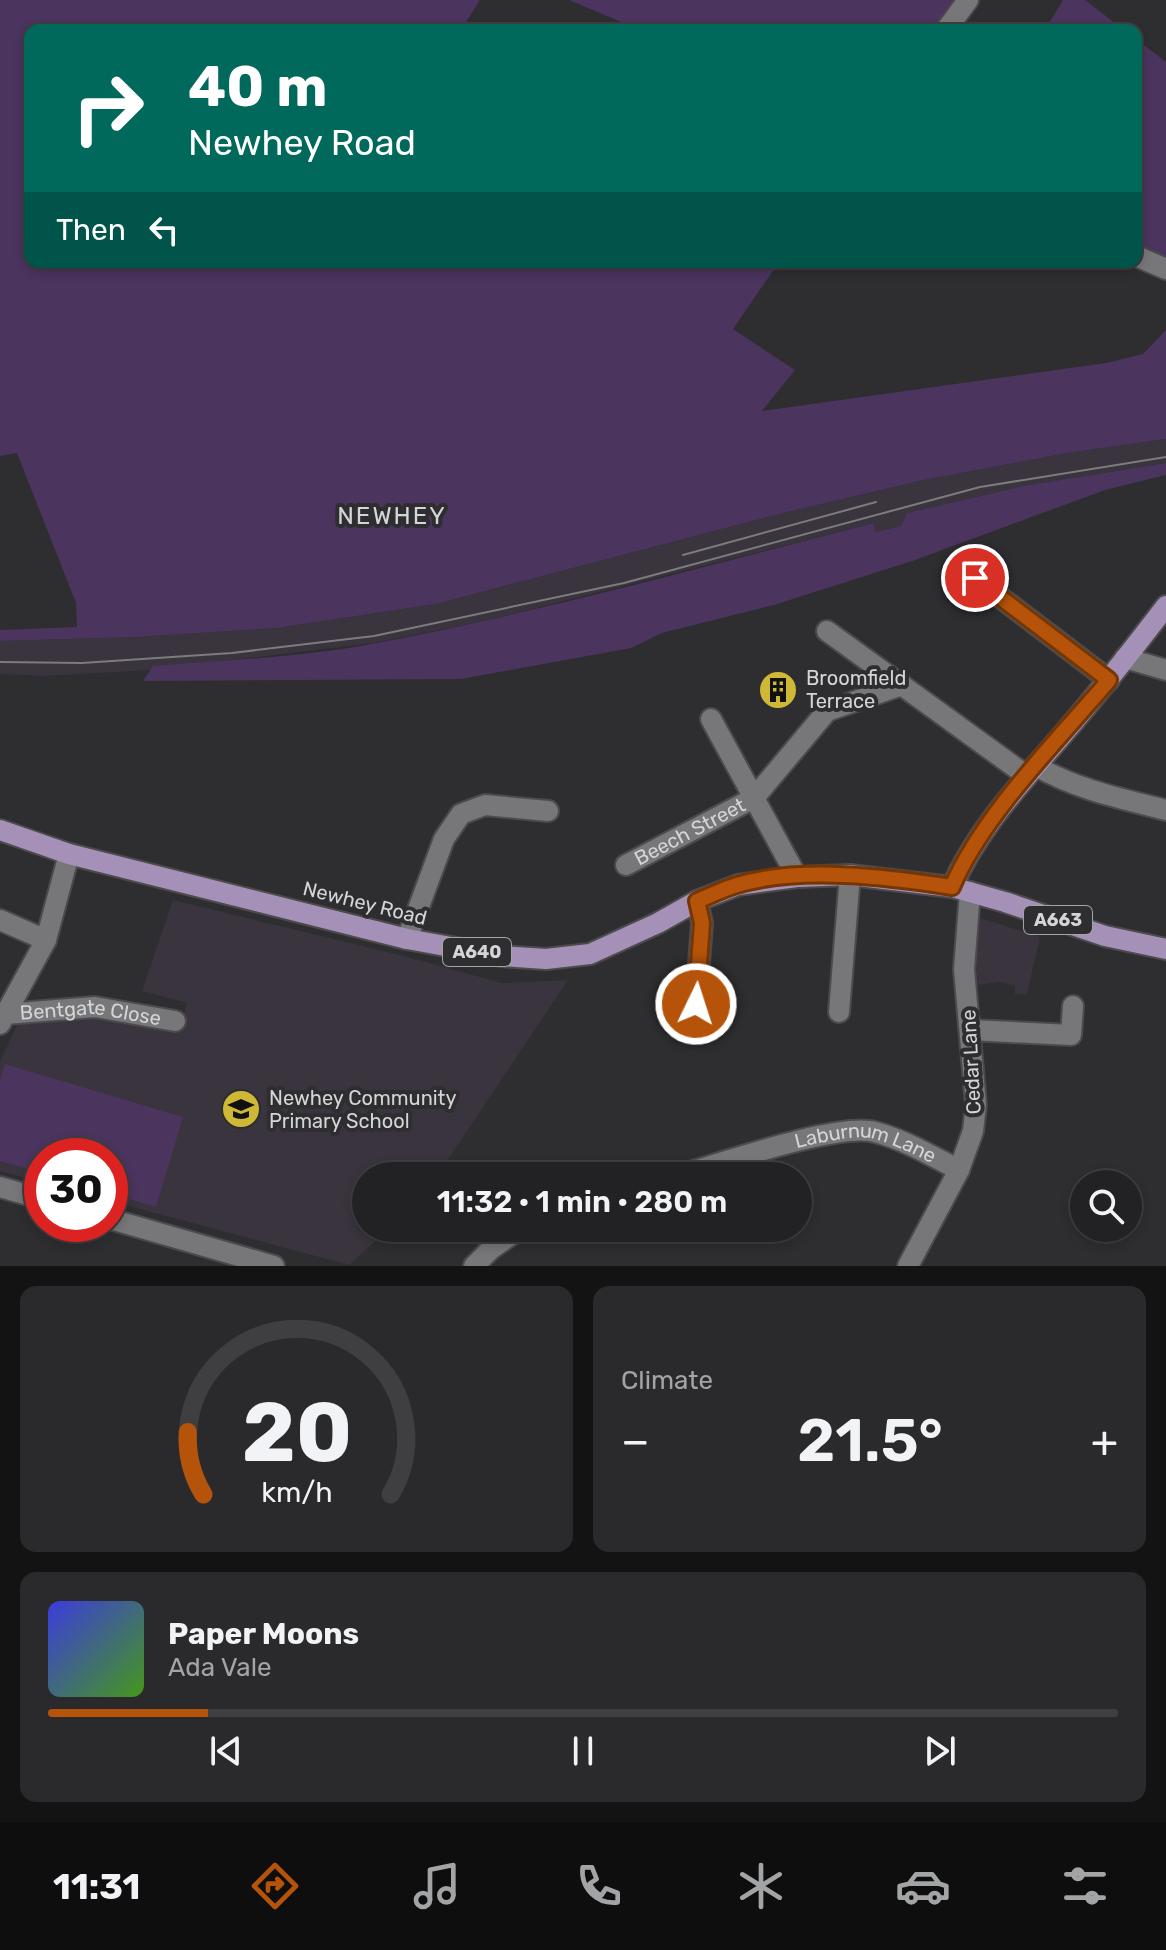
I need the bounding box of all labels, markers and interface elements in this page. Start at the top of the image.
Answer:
text: 40 m [188,54,328,120]
icon: right [56,56,160,160]
text: Newhey Road [188,121,416,164]
icon: left [142,208,186,252]
text: Then [56,212,126,248]
district label: NEWHEY [337,502,447,530]
pin [941,544,1009,612]
icon: arrive [953,556,997,600]
place label: Broomfield Terrace [806,666,906,713]
building icon: Broomfield Terrace [757,669,799,711]
street label: Beech Street [630,793,749,870]
street label: Newhey Road [301,876,429,930]
road number: A663 [1024,906,1092,934]
road number: A640 [443,938,511,966]
position arrow [654,962,738,1046]
street label: Bentgate Close [19,995,163,1030]
street label: Cedar Lane [956,1009,986,1115]
place label: Newhey Community Primary School [269,1086,456,1133]
school or university icon: Newhey Community Primary School [220,1088,262,1130]
street label: Laburnum Lane [792,1118,940,1168]
speed limit sign: 30 [24,1138,128,1242]
map controls [1070,1170,1142,1242]
button: search [1070,1170,1142,1242]
text: 11:32 · 1 min · 280 m [437,1184,727,1220]
text: Climate [621,1365,713,1396]
text: 20 [241,1383,352,1482]
text: 21.5° [797,1405,943,1476]
text: − [621,1415,650,1467]
text: + [1091,1415,1118,1467]
text: km/h [261,1475,332,1509]
text: Paper Moons [168,1616,359,1652]
text: Ada Vale [168,1652,272,1683]
icon: previous [204,1729,248,1773]
icon: pause [561,1729,605,1773]
icon: next [918,1729,962,1773]
icon: directions [247,1858,303,1914]
icon: music [409,1858,465,1914]
icon: phone [571,1858,627,1914]
icon: climate [733,1858,789,1914]
icon: car [895,1858,951,1914]
icon: filters [1057,1858,1113,1914]
text: 11:31 [53,1865,140,1908]

